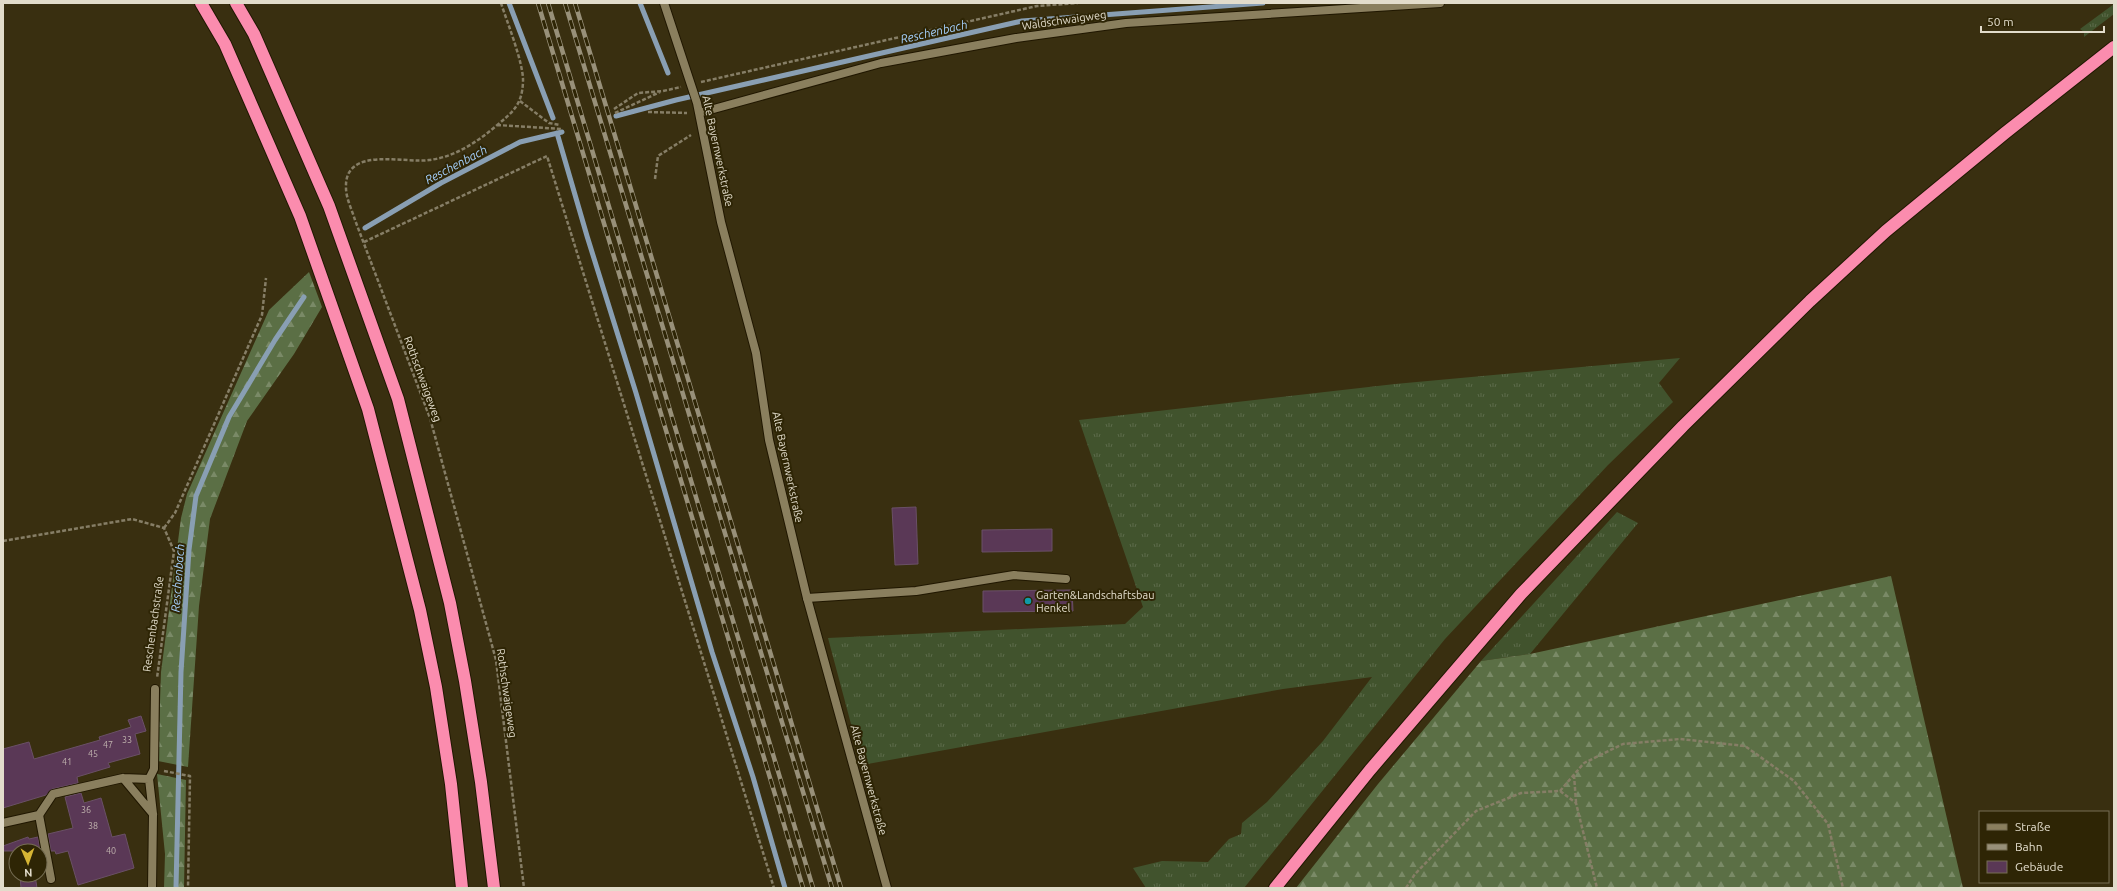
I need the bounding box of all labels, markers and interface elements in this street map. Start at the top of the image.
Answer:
street label: Waldschwaigweg [1021,8,1107,32]
scale bar [1981,8,2104,34]
text: 50 m [1987,15,2014,28]
water label: Reschenbach [899,17,969,46]
street label: Alte Bayernwerkstraße [700,94,736,208]
water label: Reschenbach [423,143,489,186]
street label: Rothschwaigeweg [402,335,444,423]
street label: Alte Bayernwerkstraße [770,410,806,524]
water label: Reschenbach [169,543,186,613]
street label: Reschenbachstraße [140,575,166,673]
place label: Garten&Landschaftsbau Henkel [1036,589,1154,614]
marker: Garten&Landschaftsbau Henkel [1023,596,1033,606]
street label: Rothschwaigeweg [495,648,519,738]
street label: Alte Bayernwerkstraße [849,724,889,836]
house number: 33 [122,735,132,745]
house number: 47 [103,740,113,750]
house number: 45 [88,749,98,759]
house number: 41 [62,757,72,767]
house number: 36 [81,805,91,815]
legend [1979,811,2109,883]
text: Straße [2015,820,2051,833]
house number: 38 [88,821,98,831]
text: Bahn [2015,840,2043,853]
north arrow [8,843,48,883]
house number: 40 [106,846,116,856]
text: Gebäude [2015,860,2063,873]
text: N [24,867,33,879]

